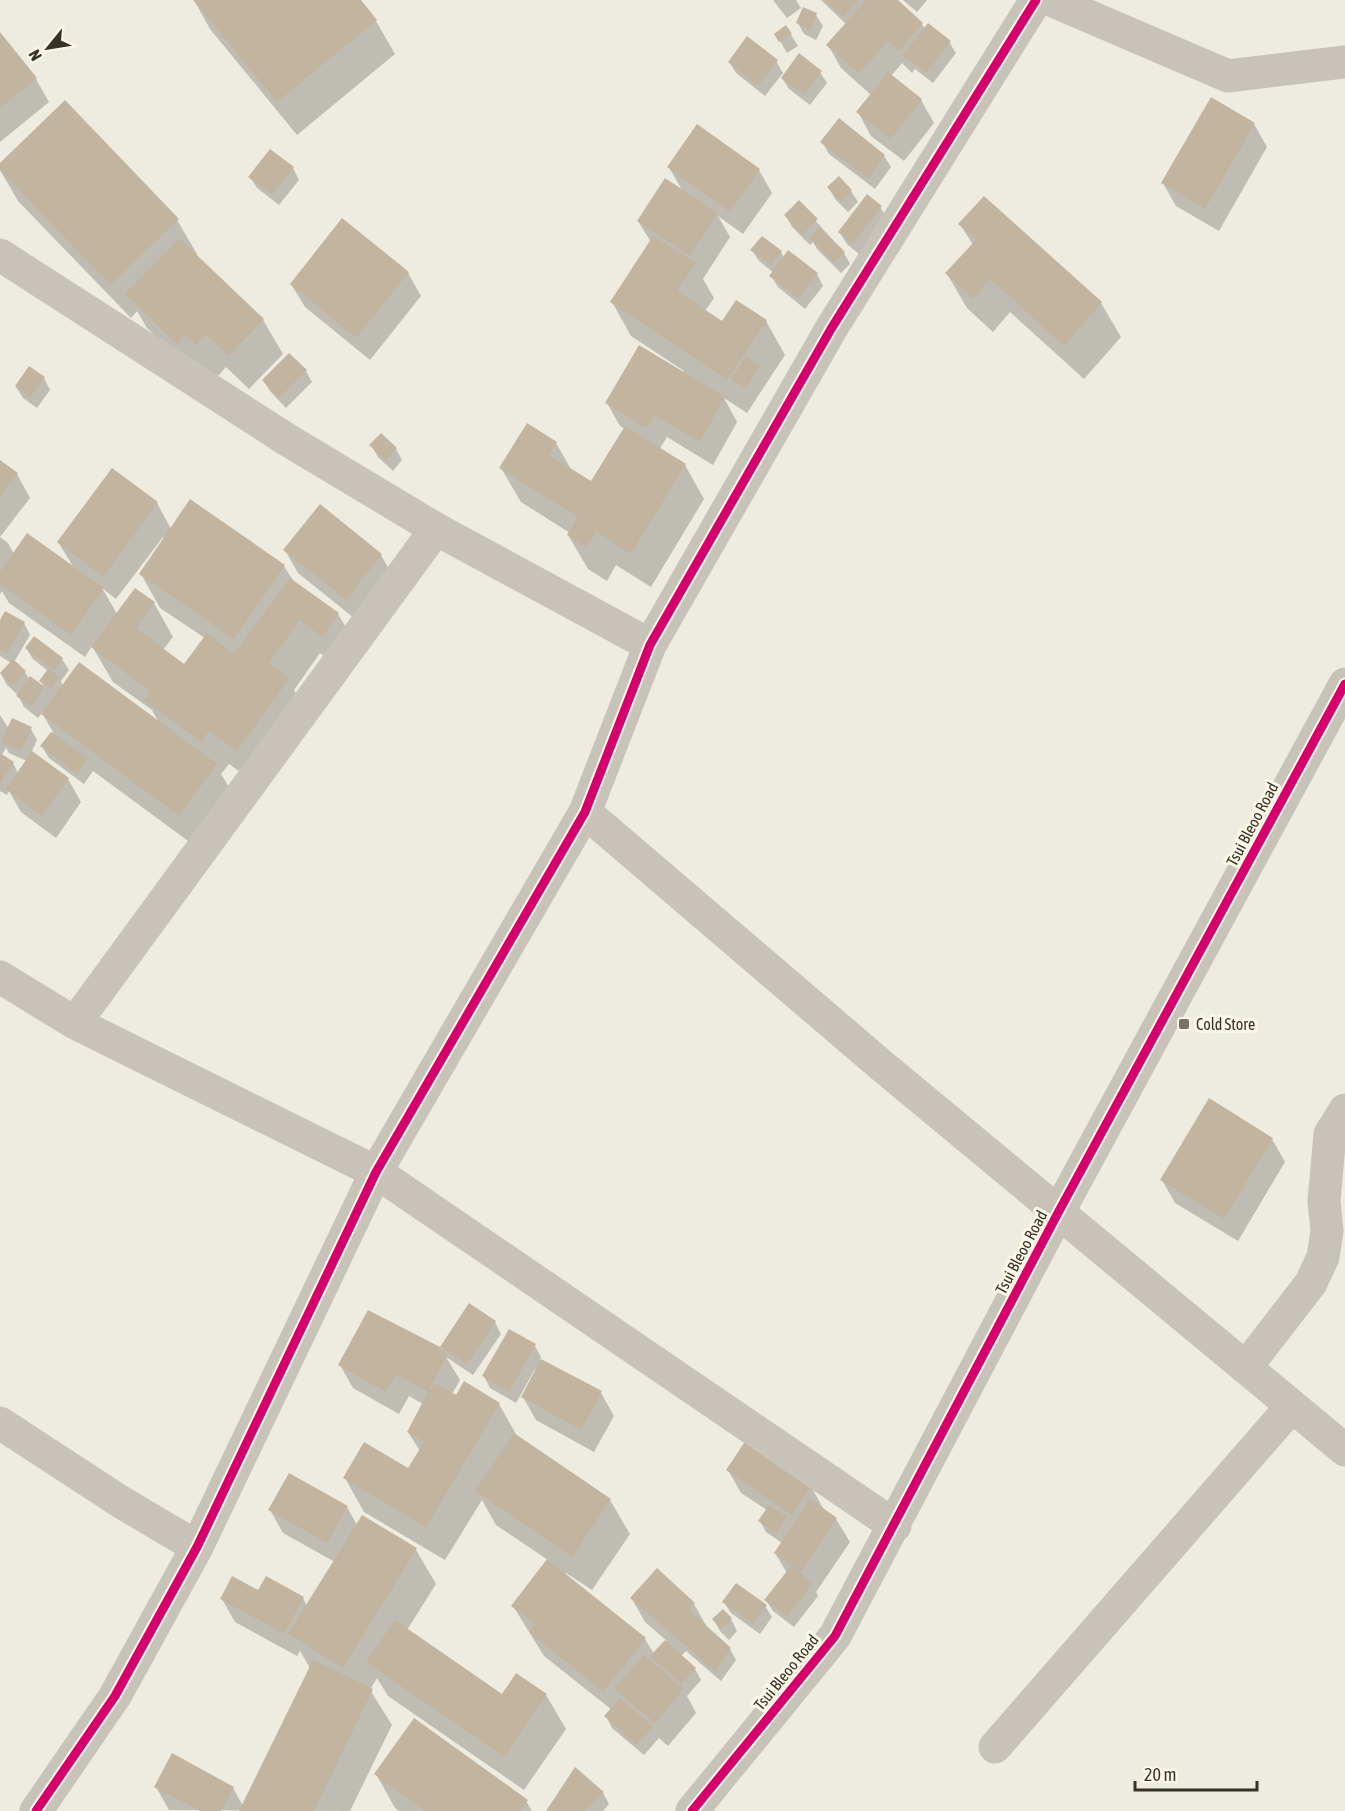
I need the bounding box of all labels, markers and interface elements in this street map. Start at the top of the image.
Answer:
north arrow [18,18,78,78]
text: N [25,47,45,64]
street label: Tsui Bleoo Road [1222,779,1282,869]
place label: Cold Store [1196,1015,1255,1033]
marker: Cold Store [1177,1017,1191,1031]
street label: Tsui Bleoo Road [991,1207,1051,1297]
street label: Tsui Bleoo Road [750,1631,822,1713]
scale bar [1135,1754,1256,1792]
text: 20 m [1144,1764,1176,1785]

